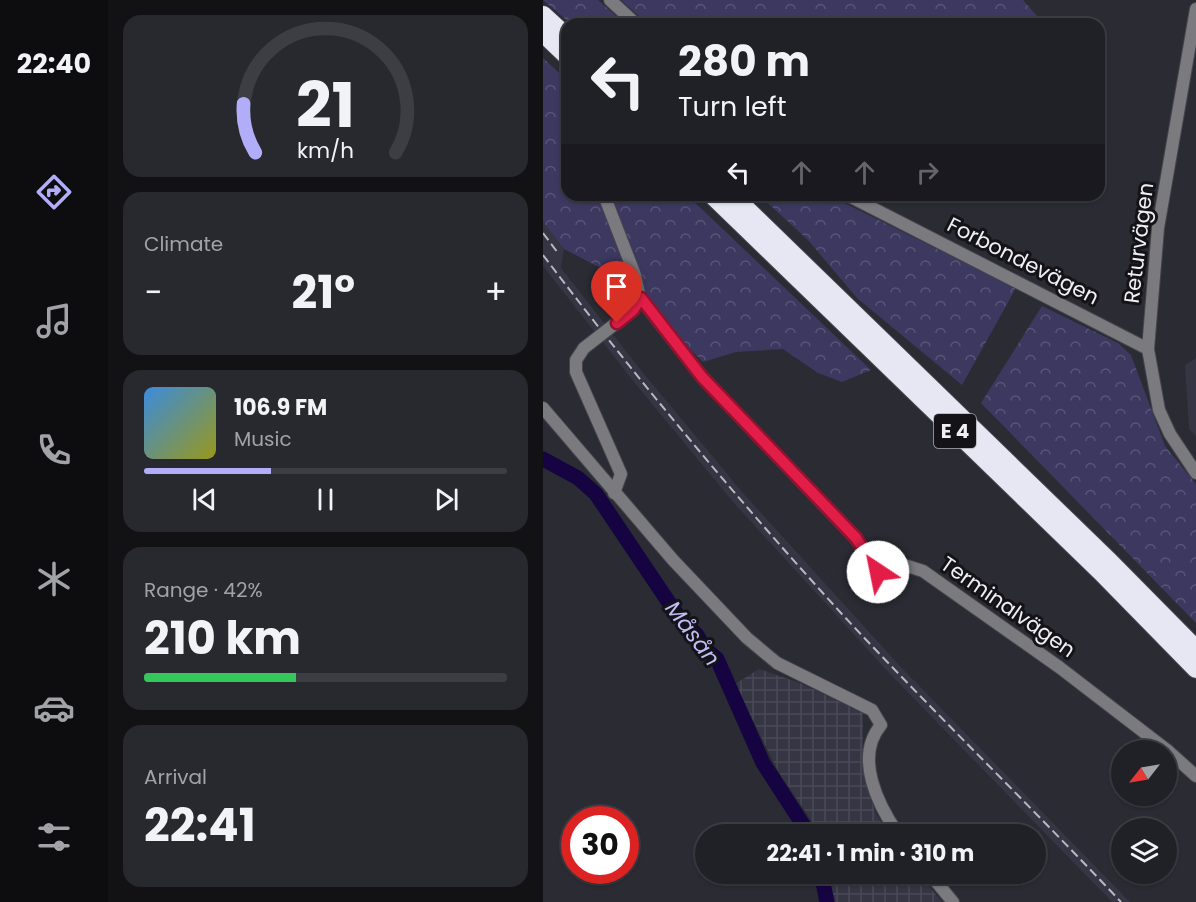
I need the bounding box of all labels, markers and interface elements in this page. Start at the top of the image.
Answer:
text: 280 m [678,32,810,91]
icon: left [579,42,657,120]
text: 22:40 [17,45,91,82]
text: 21 [296,61,355,149]
text: Turn left [678,88,787,125]
text: km/h [297,136,354,167]
icon: left [722,156,755,189]
icon: ahead [785,156,818,189]
icon: ahead [848,156,881,189]
icon: right [911,156,944,189]
icon: directions [33,171,75,213]
street label: Returvägen [1117,181,1160,305]
street label: Forbondevägen [942,210,1104,311]
text: Climate [144,230,223,258]
text: 21° [292,261,355,324]
pin [591,261,642,323]
text: − [144,269,162,316]
text: + [484,269,507,316]
icon: arrive [600,270,633,303]
icon: music [33,300,75,342]
text: 106.9 FM [234,392,327,423]
road number: E 4 [934,414,976,448]
text: Music [234,425,292,453]
icon: phone [33,429,75,471]
icon: previous [188,483,221,516]
icon: pause [309,483,342,516]
icon: next [430,483,463,516]
position arrow [846,540,910,604]
street label: Terminalvägen [935,549,1082,664]
icon: climate [33,558,75,600]
text: Range · 42% [144,576,263,604]
water label: Måsån [658,594,727,672]
text: 210 km [144,607,301,670]
icon: car [33,687,75,729]
north arrow [1111,740,1177,806]
map controls [1111,740,1177,884]
text: Arrival [144,763,207,791]
text: 22:41 [144,794,256,857]
speed limit sign: 30 [561,806,639,884]
icon: filters [33,816,75,858]
button: layers [1111,818,1177,884]
text: 22:41 · 1 min · 310 m [767,838,974,869]

